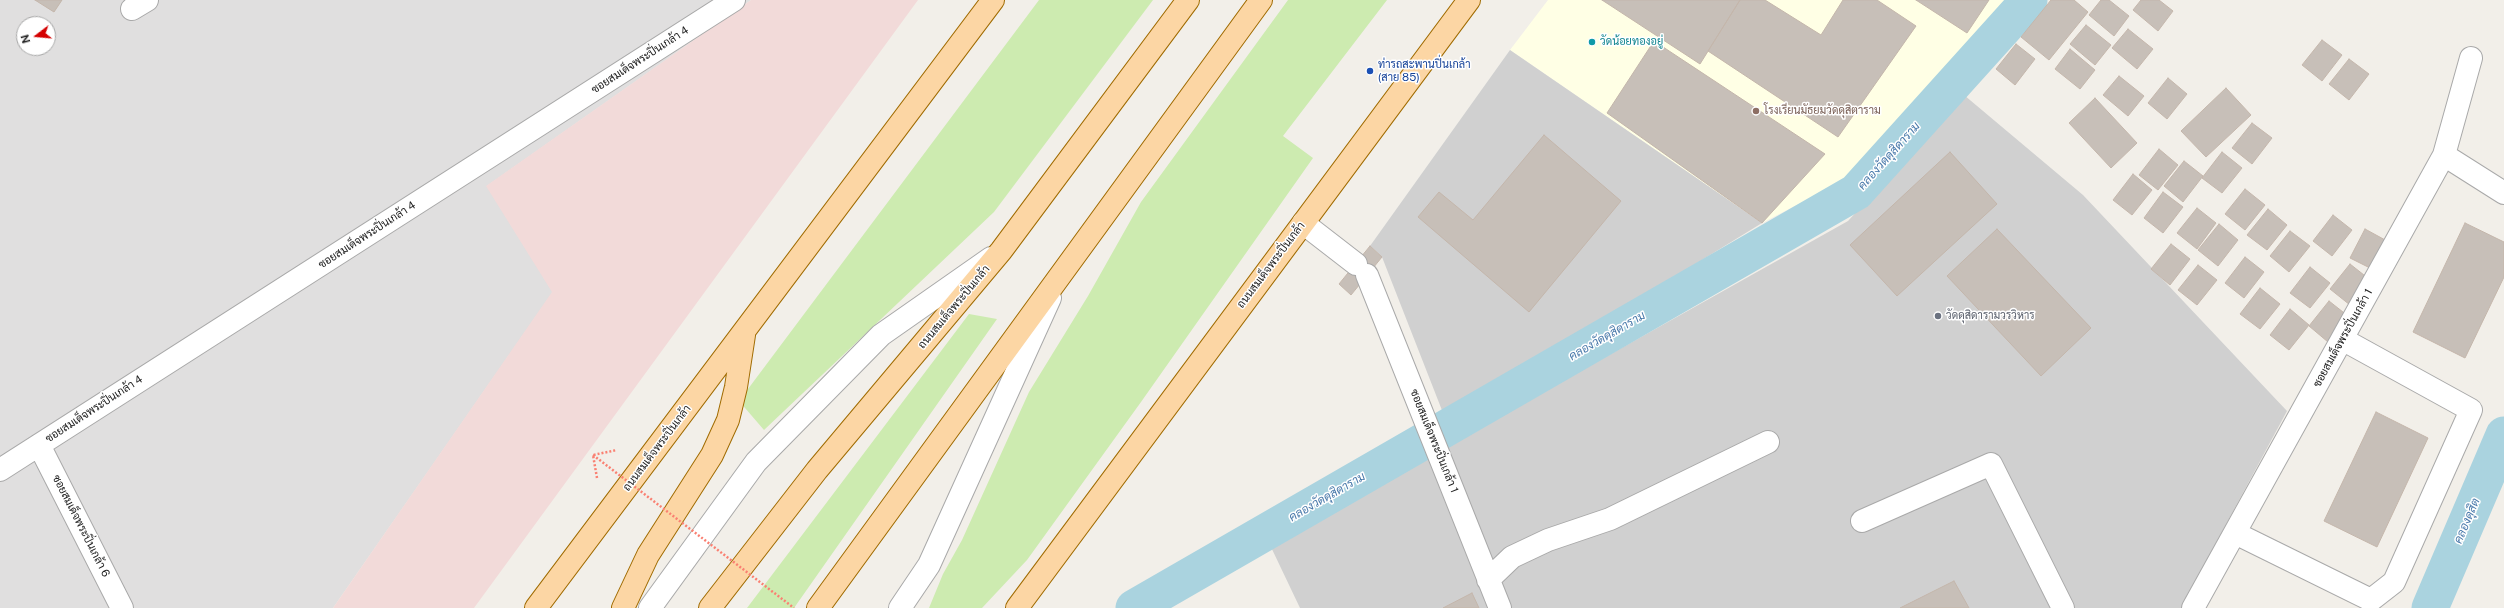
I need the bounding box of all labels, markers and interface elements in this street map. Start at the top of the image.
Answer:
north arrow [16,16,56,56]
street label: ซอยสมเด็จพระปิ่นเกล้า 4 [589,24,691,96]
text: N [18,33,32,45]
place label: วัดน้อยทองอยู่ [1600,35,1663,49]
marker: วัดน้อยทองอยู่ [1587,37,1597,47]
place label: ท่ารถสะพานปิ่นเกล้า (สาย 85) [1378,58,1470,84]
marker: ท่ารถสะพานปิ่นเกล้า (สาย 85) [1365,66,1375,76]
place label: โรงเรียนมัธยมวัดดุสิตาราม [1764,104,1881,118]
marker: โรงเรียนมัธยมวัดดุสิตาราม [1751,106,1761,116]
water label: คลองวัดดุสิดาราม [1855,119,1923,193]
street label: ซอยสมเด็จพระปิ่นเกล้า 4 [316,199,418,271]
street label: ถนนสมเด็จพระปิ่นเกล้า [1234,219,1308,311]
street label: ถนนสมเด็จพระปิ่นเกล้า [915,263,993,351]
street label: ซอยสมเด็จพระปิ่นเกล้า 1 [2310,286,2376,390]
water label: คลองวัดดุสิดาราม [1566,308,1648,364]
place label: วัดดุสิดารามวรวิหาร [1946,309,2035,323]
marker: วัดดุสิดารามวรวิหาร [1933,311,1943,321]
street label: ซอยสมเด็จพระปิ่นเกล้า 4 [43,373,145,445]
street label: ซอยสมเด็จพระปิ่นเกล้า 1 [1407,387,1461,495]
street label: ถนนสมเด็จพระปิ่นเกล้า [620,402,694,494]
water label: คลองวัดดุสิดาราม [1286,469,1368,525]
street label: ซอยสมเด็จพระปิ่นเกล้า 6 [49,473,113,579]
water label: คลองดุสิต [2451,496,2483,546]

